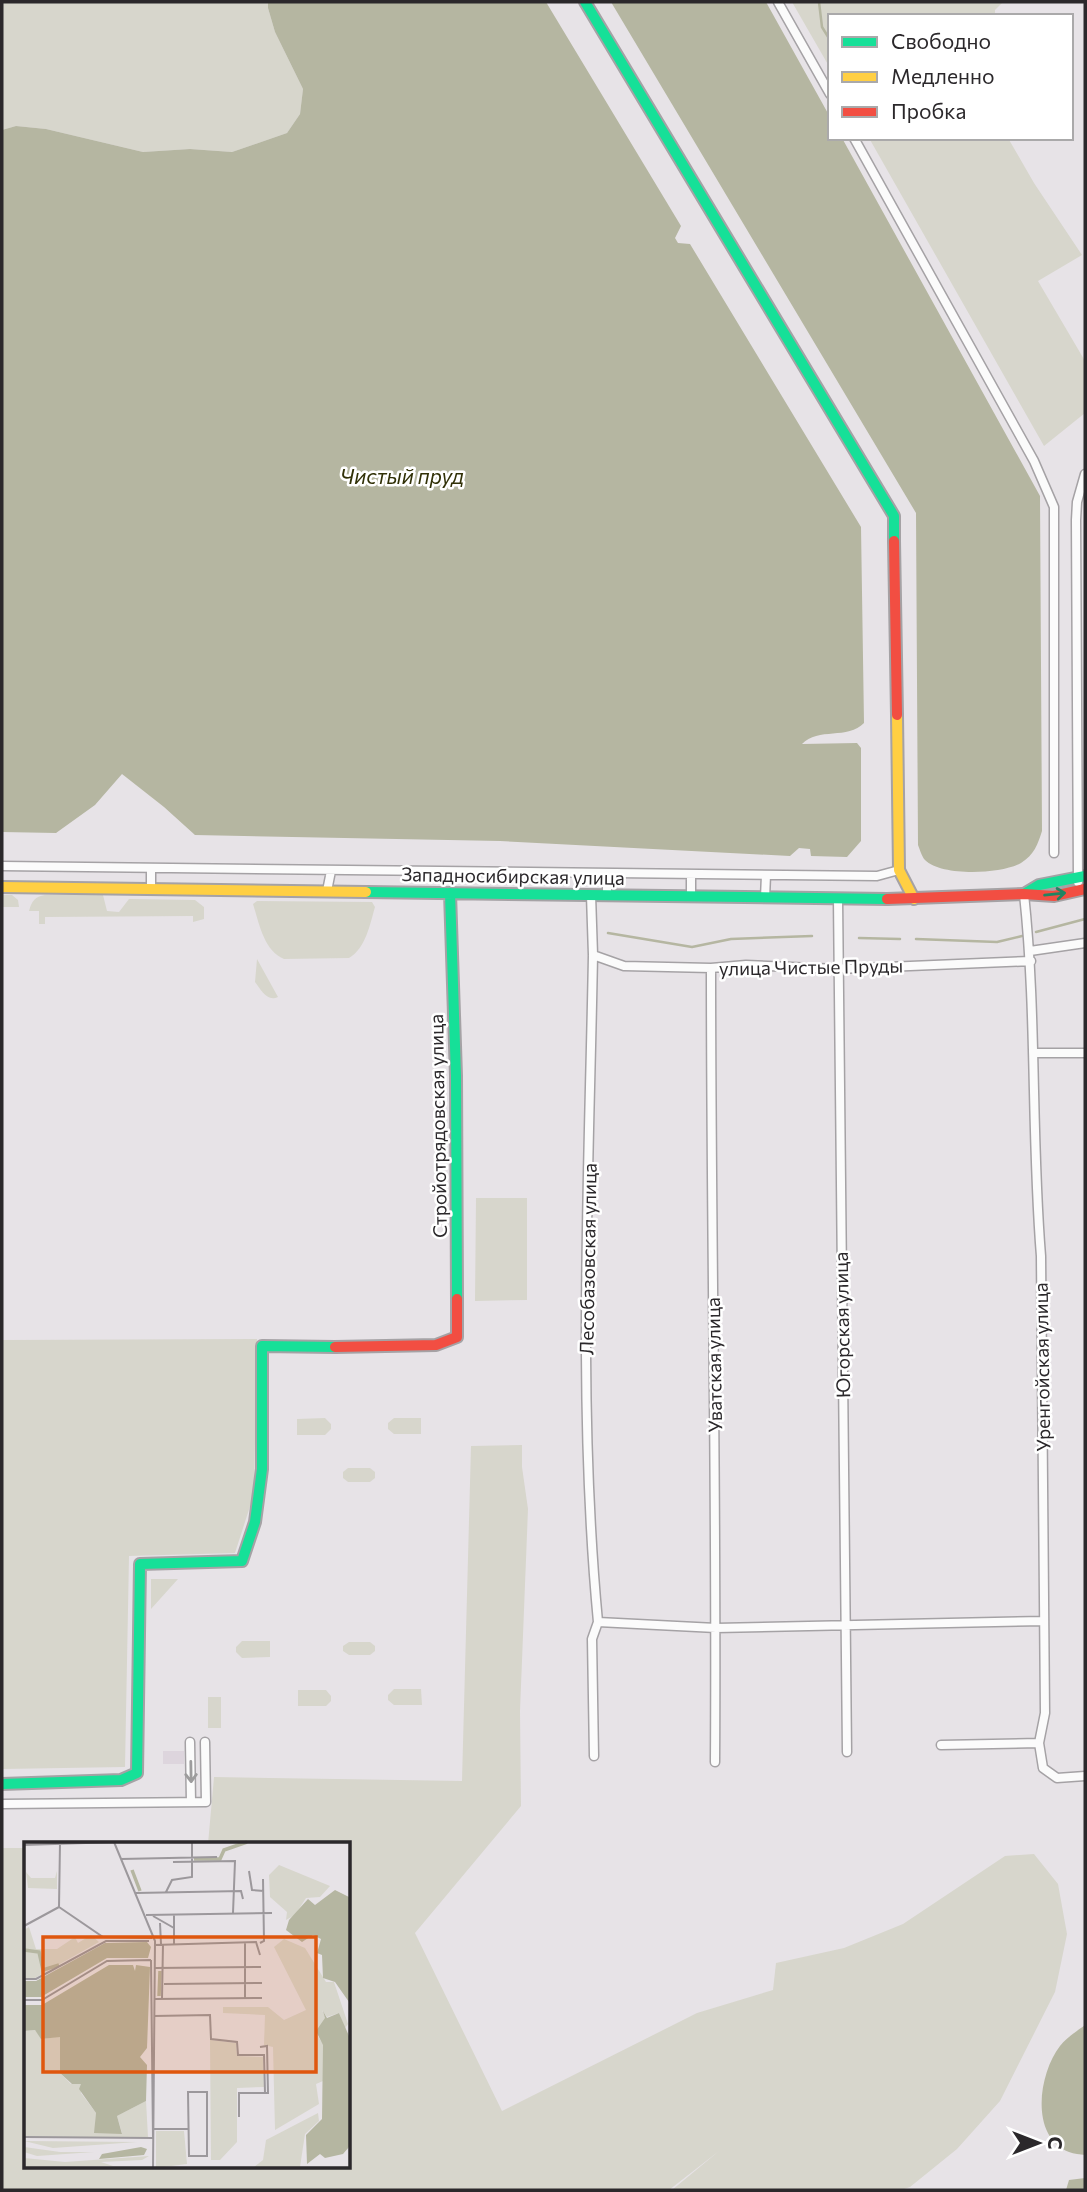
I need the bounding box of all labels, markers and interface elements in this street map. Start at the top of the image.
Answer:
legend [828,14,1073,140]
text: Свободно [891,28,991,53]
text: Медленно [891,63,995,88]
text: Пробка [891,98,966,123]
water label: Чистый пруд [340,463,464,488]
street label: Западносибирская улица [401,862,625,889]
one-way arrow [1043,888,1066,901]
street label: улица Чистые Пруды [719,953,903,980]
street label: Стройотрядовская улица [424,1014,451,1238]
street label: Лесобазовская улица [574,1163,601,1355]
street label: Югорская улица [829,1252,854,1398]
street label: Уренгойская улица [1029,1282,1054,1452]
street label: Уватская улица [701,1297,726,1433]
one-way arrow [184,1760,197,1783]
inset map [24,1842,350,2168]
north arrow [1003,2108,1073,2178]
text: С [1044,2137,1067,2150]

